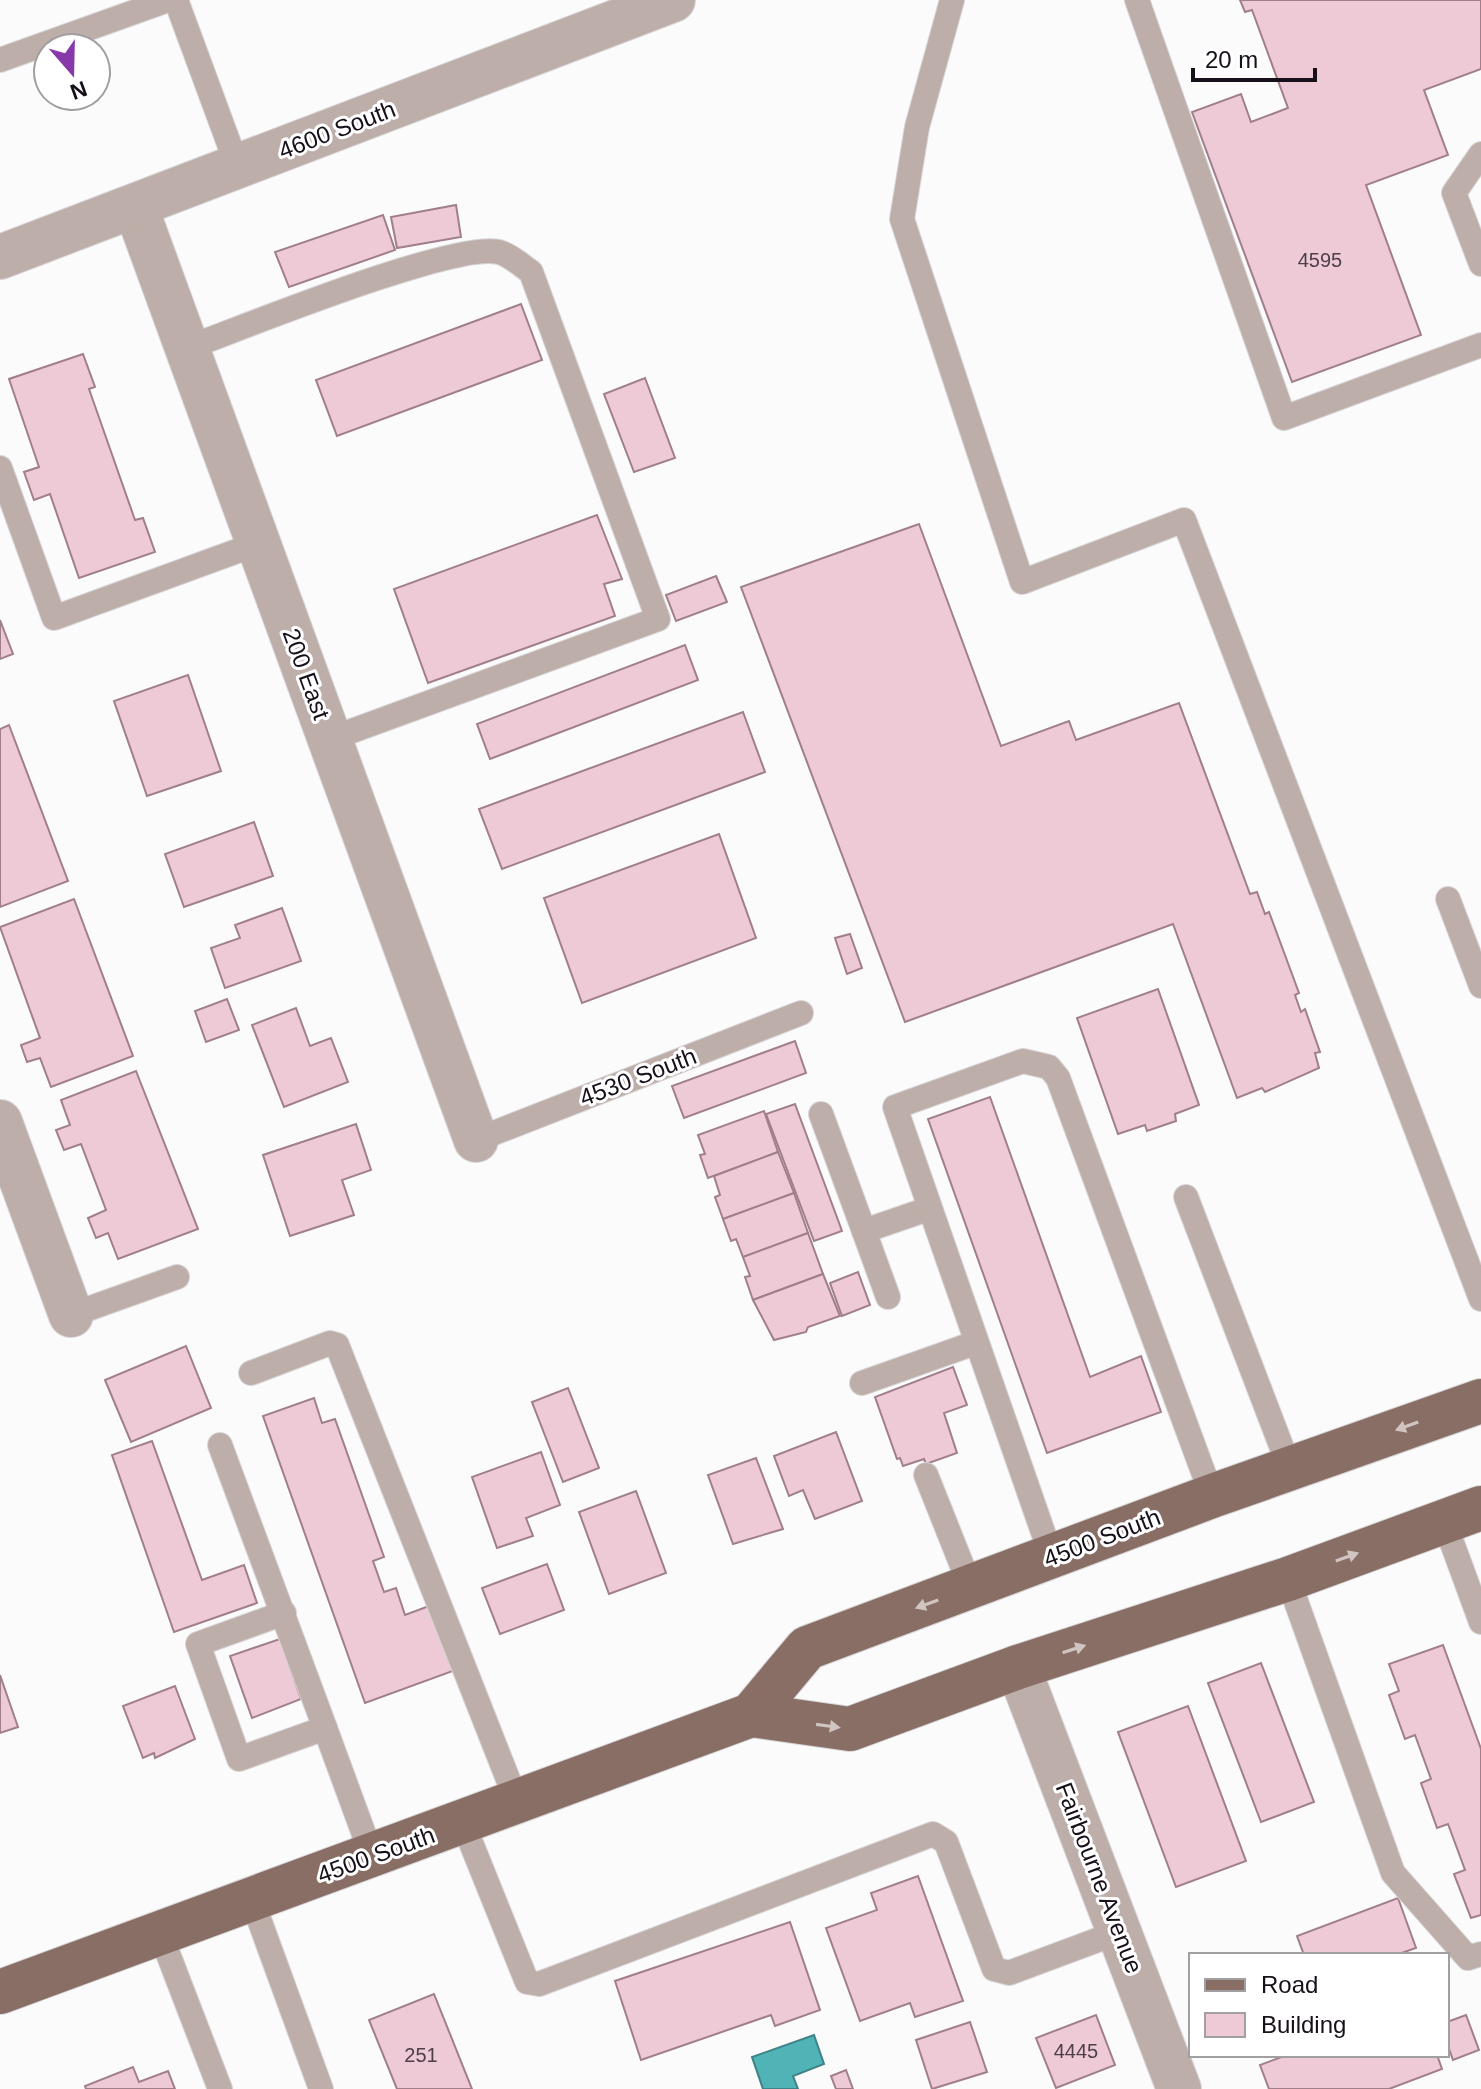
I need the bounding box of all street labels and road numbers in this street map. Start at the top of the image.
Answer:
street label: 4600 South [275,95,399,164]
street label: 200 East [278,625,335,723]
street label: 4530 South [576,1042,700,1111]
street label: 4500 South [1040,1503,1164,1572]
street label: Fairbourne Avenue [1051,1779,1148,1977]
street label: 4500 South [314,1821,438,1888]

